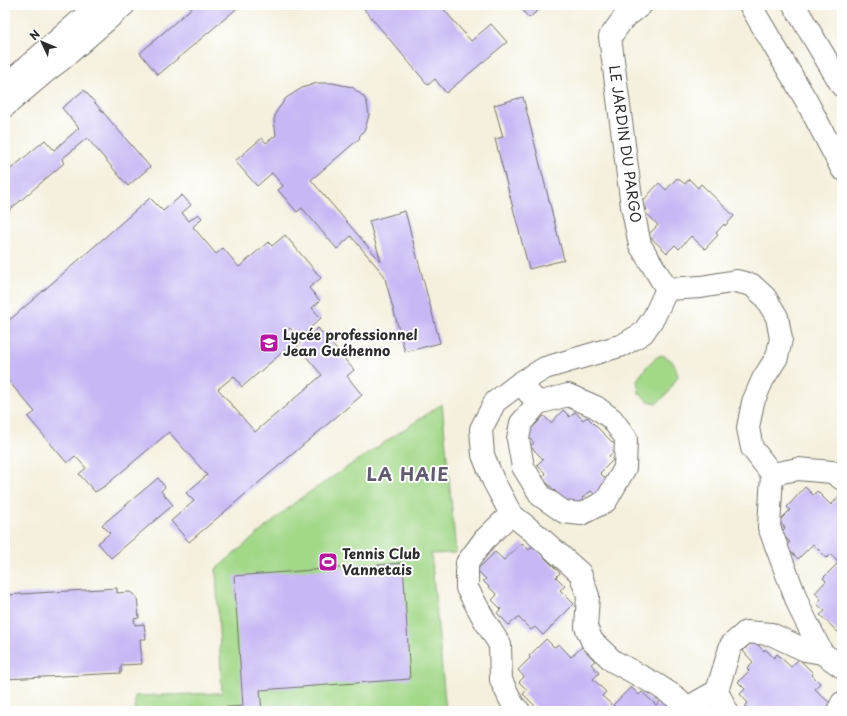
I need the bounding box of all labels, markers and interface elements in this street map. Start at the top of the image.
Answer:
north arrow [22,22,62,62]
text: N [25,25,44,44]
street label: LE JARDIN DU PARGO [604,64,647,224]
place label: Lycée professionnel Jean Guéhenno [283,324,418,361]
school or university icon: Lycée professionnel Jean Guéhenno [258,332,280,354]
district label: LA HAIE [367,460,449,487]
place label: Tennis Club Vannetais [342,543,420,580]
sports icon: Tennis Club Vannetais [317,551,339,573]

